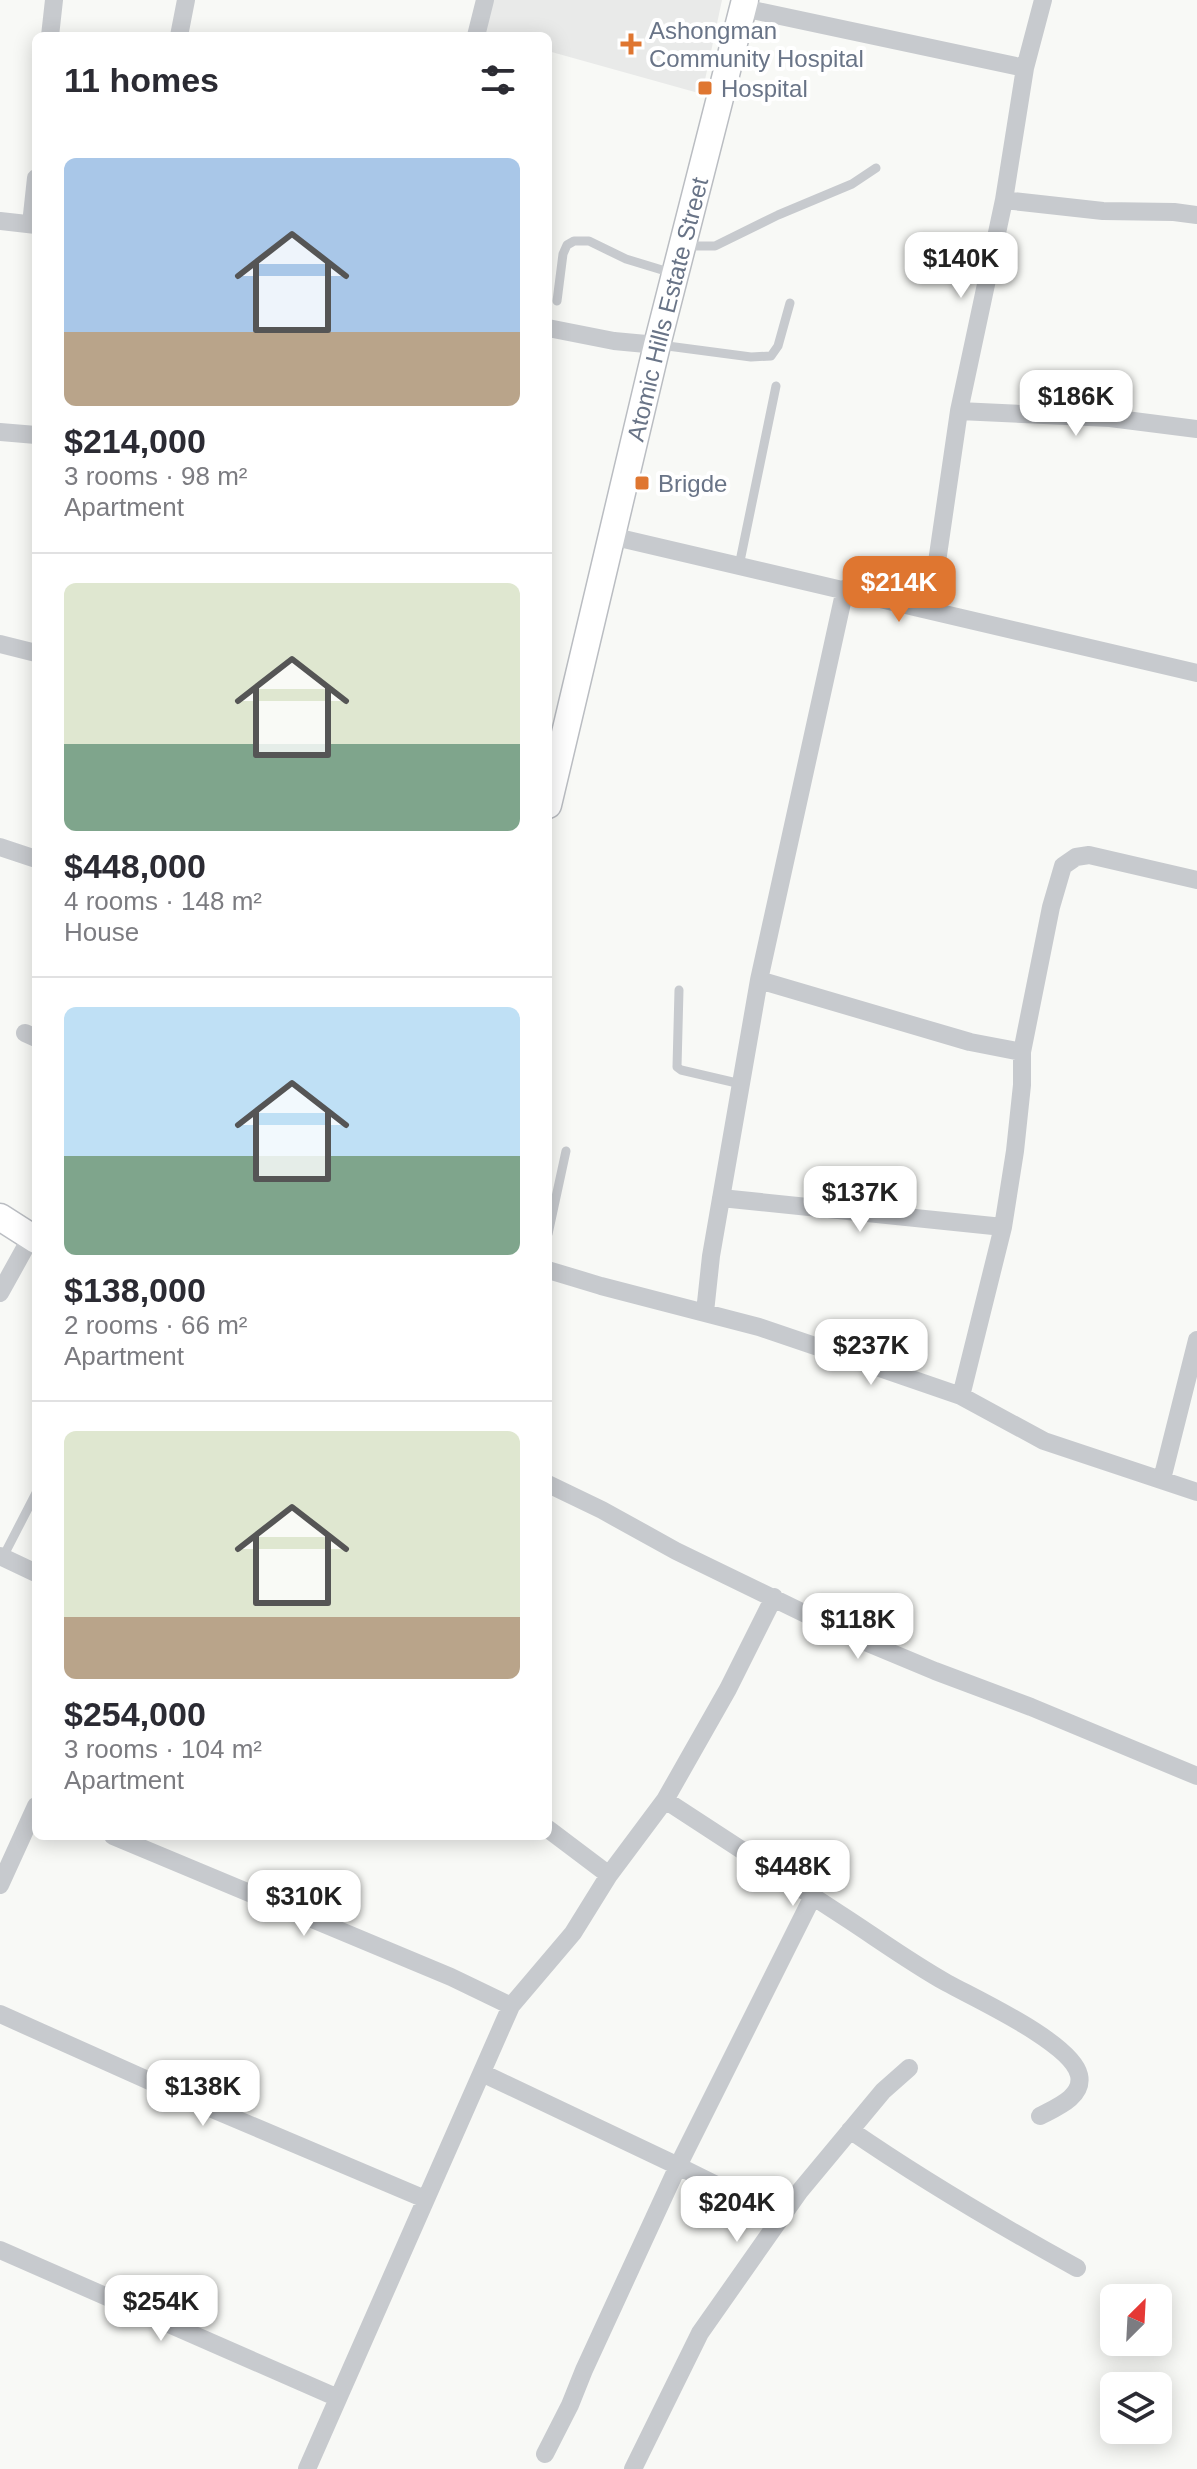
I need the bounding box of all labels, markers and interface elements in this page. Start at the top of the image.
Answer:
place label: Ashongman Community Hospital [649,17,864,72]
marker: Ashongman Community Hospital [620,33,642,55]
icon: filters [476,58,520,102]
text: 11 homes [64,61,219,99]
place label: Hospital [721,75,808,102]
marker: Hospital [696,79,714,97]
street label: Atomic Hills Estate Street [621,174,713,444]
icon: home [220,210,364,354]
pin: $140K [905,232,1017,300]
text: $140K [923,243,999,273]
pin: $186K [1020,370,1132,438]
text: $186K [1038,381,1114,411]
text: $214,000 [64,422,206,460]
text: 3 rooms · 98 m² [64,461,248,491]
place label: Brigde [658,470,727,497]
marker: Brigde [633,474,651,492]
text: Apartment [64,492,184,522]
pin: $214K [843,556,955,624]
text: $214K [861,567,937,597]
icon: home [220,635,364,779]
text: $448,000 [64,847,206,885]
text: 4 rooms · 148 m² [64,886,262,916]
text: House [64,917,139,947]
icon: home [220,1059,364,1203]
pin: $137K [804,1166,916,1234]
text: $137K [822,1177,898,1207]
text: $138,000 [64,1271,206,1309]
text: 2 rooms · 66 m² [64,1310,248,1340]
pin: $237K [815,1319,927,1387]
text: $237K [833,1330,909,1360]
text: Apartment [64,1341,184,1371]
icon: home [220,1483,364,1627]
pin: $118K [802,1593,914,1661]
text: $118K [820,1604,896,1634]
text: $254,000 [64,1695,206,1733]
text: 3 rooms · 104 m² [64,1734,262,1764]
text: Apartment [64,1765,184,1795]
pin: $448K [737,1840,849,1908]
text: $448K [755,1851,831,1881]
pin: $310K [248,1870,360,1938]
text: $310K [266,1881,342,1911]
pin: $138K [147,2060,259,2128]
text: $138K [165,2071,241,2101]
pin: $204K [681,2176,793,2244]
text: $204K [699,2187,775,2217]
pin: $254K [105,2275,217,2343]
north arrow [1100,2284,1172,2356]
map controls [1100,2284,1172,2444]
text: $254K [123,2286,199,2316]
button: layers [1100,2372,1172,2444]

